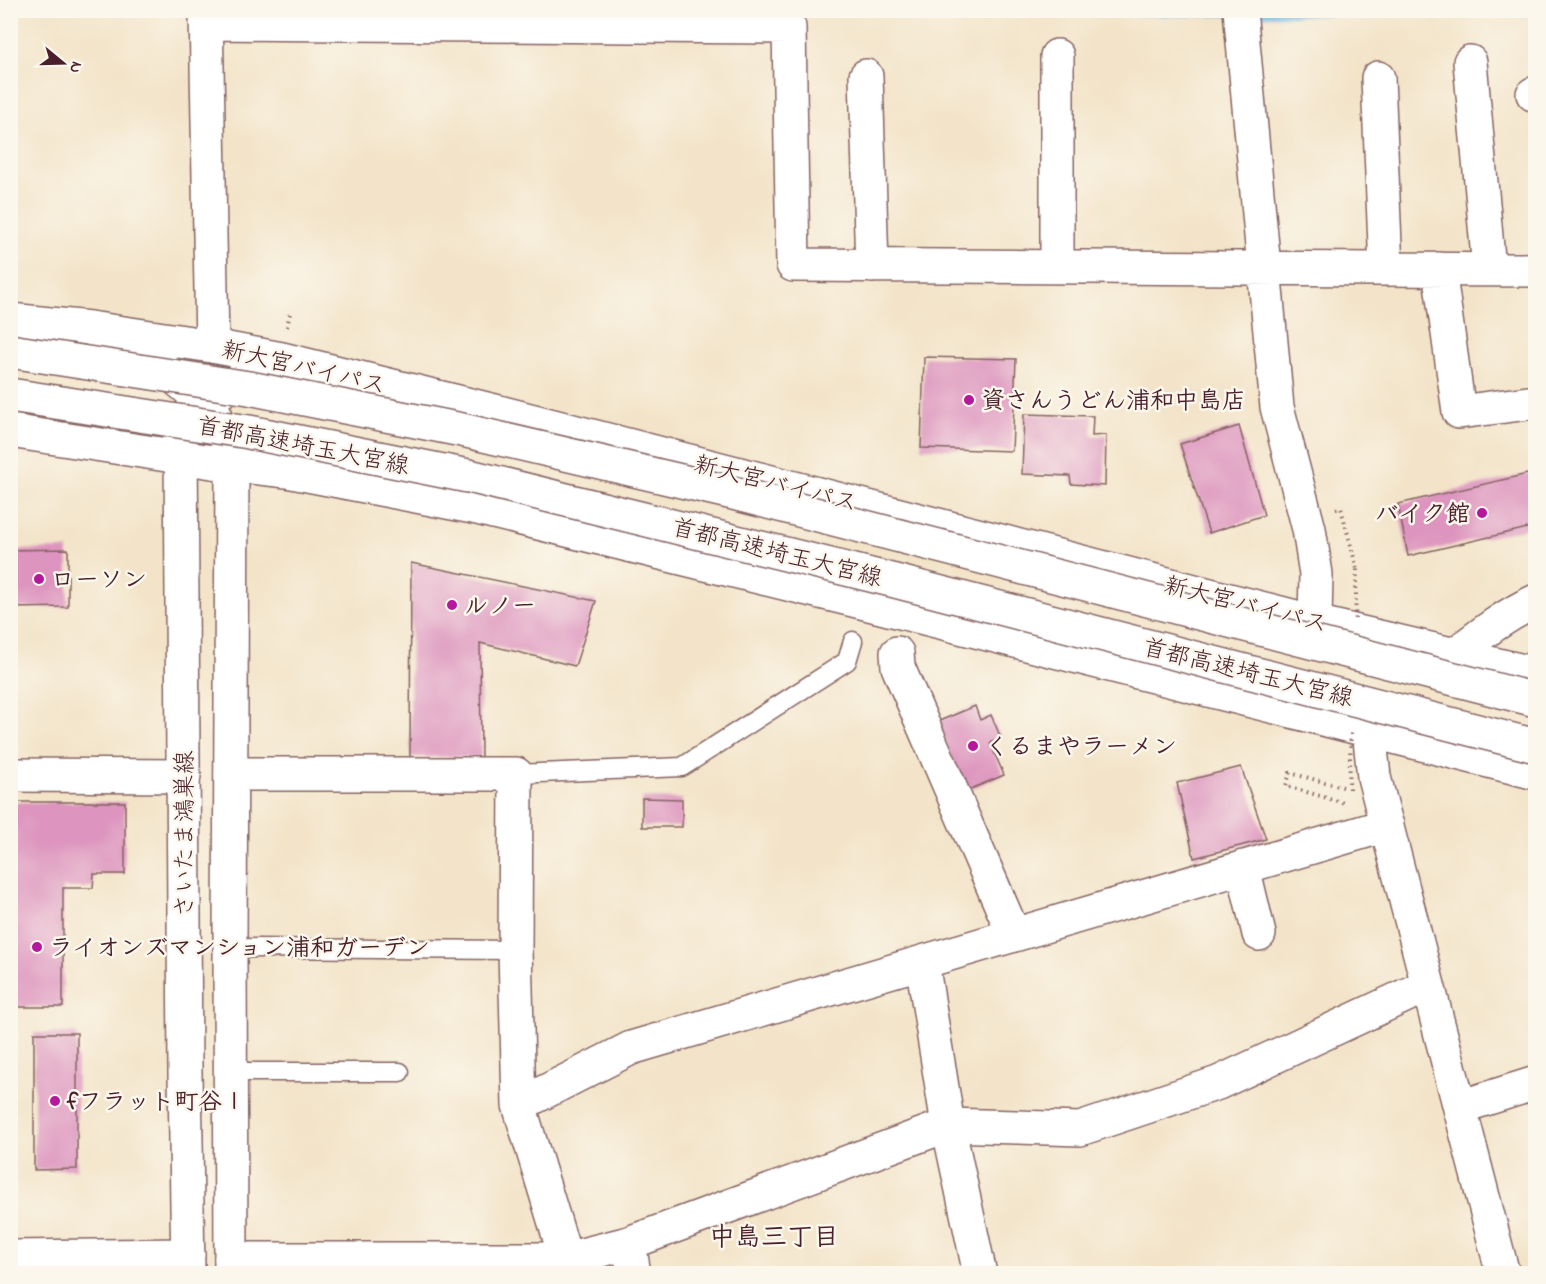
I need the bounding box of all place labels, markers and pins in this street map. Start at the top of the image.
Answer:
place label: 資さんうどん浦和中島店 [981,385,1246,420]
marker: 資さんうどん浦和中島店 [962,393,976,407]
place label: バイク館 [1374,498,1470,533]
marker: バイク館 [1475,506,1489,520]
place label: ローソン [51,564,147,599]
marker: ローソン [32,572,46,586]
place label: ルノー [464,590,536,625]
marker: ルノー [445,598,459,612]
place label: くるまやラーメン [985,731,1177,766]
marker: くるまやラーメン [966,739,980,753]
place label: ライオンズマンション浦和ガーデン [49,932,430,967]
marker: ライオンズマンション浦和ガーデン [30,940,44,954]
place label: fフラット町谷Ⅰ [66,1086,246,1121]
marker: fフラット町谷Ⅰ [48,1094,62,1108]

